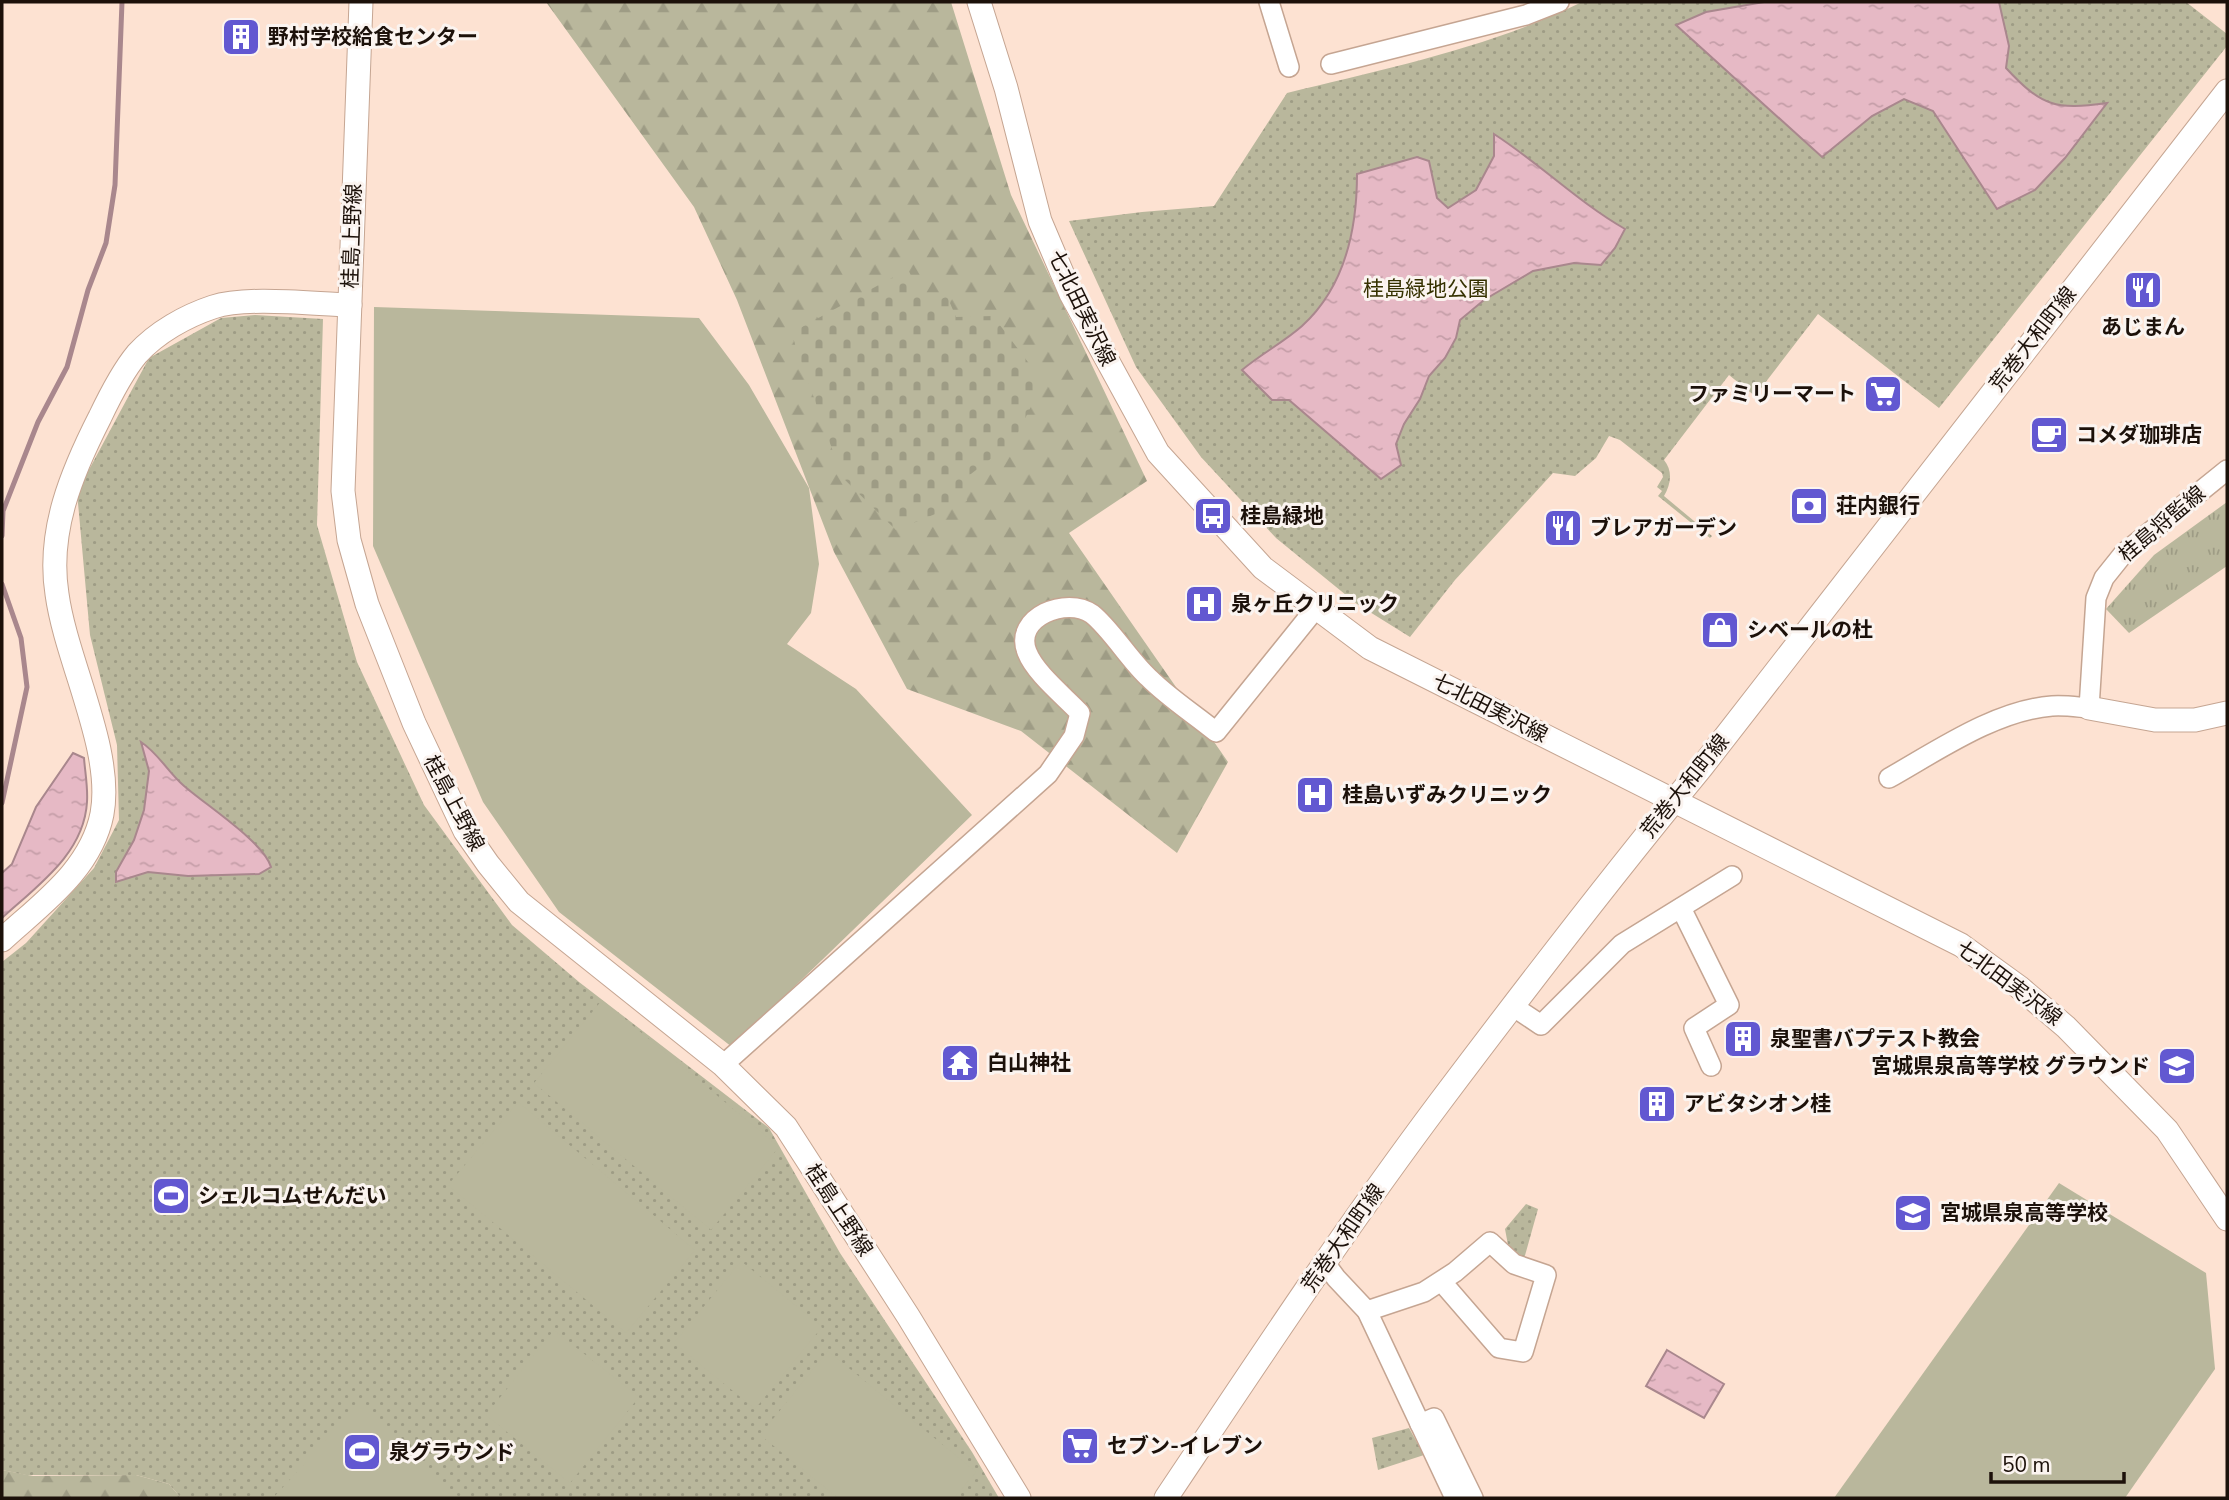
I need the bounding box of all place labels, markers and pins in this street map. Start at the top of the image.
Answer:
building icon: 野村学校給食センター [220,16,262,58]
place label: 野村学校給食センター [268,23,478,51]
restaurant icon: あじまん [2122,269,2164,311]
place label: あじまん [2101,313,2185,341]
supermarket icon: ファミリーマート [1862,373,1904,415]
place label: ファミリーマート [1688,380,1856,408]
cafe icon: コメダ珈琲店 [2028,414,2070,456]
place label: コメダ珈琲店 [2076,421,2202,449]
bank icon: 荘内銀行 [1788,485,1830,527]
place label: 荘内銀行 [1836,492,1920,520]
bus stop icon: 桂島緑地 [1192,495,1234,537]
place label: 桂島緑地 [1240,502,1324,530]
restaurant icon: ブレアガーデン [1542,507,1584,549]
place label: ブレアガーデン [1590,514,1737,542]
hospital icon: 泉ヶ丘クリニック [1183,583,1225,625]
place label: 泉ヶ丘クリニック [1231,590,1399,618]
shop icon: シベールの杜 [1699,609,1741,651]
place label: シベールの杜 [1747,616,1873,644]
hospital icon: 桂島いずみクリニック [1294,774,1336,816]
place label: 桂島いずみクリニック [1342,781,1552,809]
building icon: 泉聖書バプテスト教会 [1722,1018,1764,1060]
place label: 泉聖書バプテスト教会 [1770,1025,1980,1053]
temple icon: 白山神社 [939,1042,981,1084]
school or university icon: 宮城県泉高等学校 グラウンド [2156,1045,2198,1087]
place label: 白山神社 [987,1049,1071,1077]
place label: 宮城県泉高等学校 グラウンド [1871,1052,2150,1080]
building icon: アビタシオン桂 [1636,1083,1678,1125]
place label: アビタシオン桂 [1684,1090,1831,1118]
sports icon: シェルコムせんだい [150,1175,192,1217]
place label: シェルコムせんだい [198,1182,387,1210]
school or university icon: 宮城県泉高等学校 [1892,1192,1934,1234]
place label: 宮城県泉高等学校 [1940,1199,2108,1227]
supermarket icon: セブン-イレブン [1059,1425,1101,1467]
sports icon: 泉グラウンド [341,1431,383,1473]
place label: セブン-イレブン [1107,1432,1263,1460]
place label: 泉グラウンド [389,1438,515,1466]

